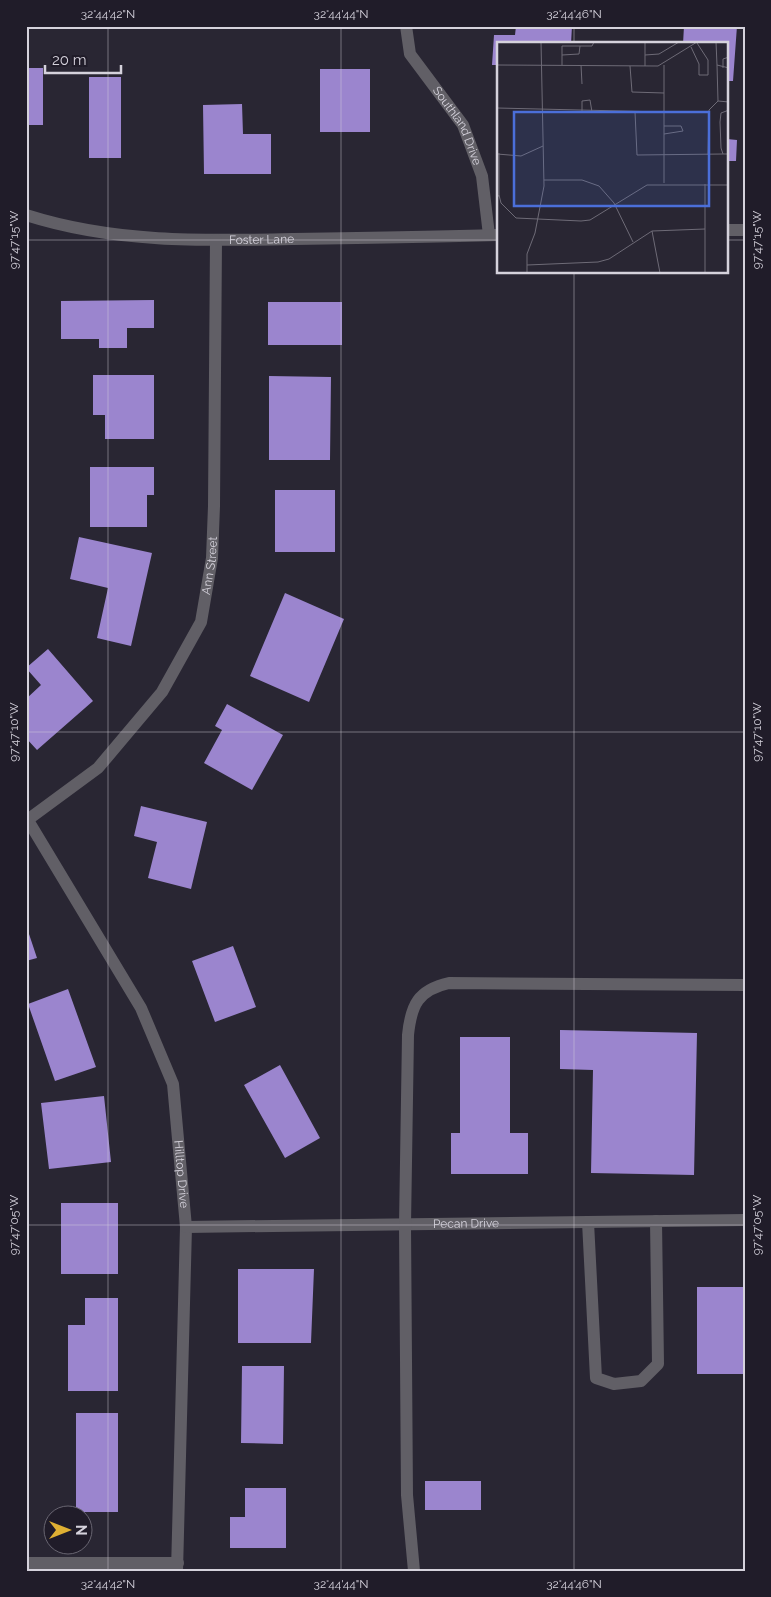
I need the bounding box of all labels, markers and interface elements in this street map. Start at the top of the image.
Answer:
text: 32°44'42"N [81,7,135,21]
text: 32°44'44"N [313,7,369,21]
text: 32°44'46"N [546,7,602,21]
scale bar [45,42,121,74]
inset map [497,42,728,274]
text: 20 m [52,51,87,69]
street label: Southland Drive [430,84,484,167]
text: 97°47'15"W [7,210,21,269]
text: 97°47'15"W [750,210,764,269]
street label: Foster Lane [229,232,294,247]
street label: Ann Street [199,536,220,596]
text: 97°47'10"W [7,702,21,762]
text: 97°47'10"W [750,702,764,762]
street label: Hilltop Drive [171,1140,191,1209]
text: 97°47'05"W [7,1194,21,1255]
text: 97°47'05"W [750,1194,764,1255]
street label: Pecan Drive [433,1216,499,1231]
north arrow [42,1504,92,1554]
text: N [73,1525,89,1535]
text: 32°44'42"N [81,1577,135,1591]
text: 32°44'44"N [313,1577,369,1591]
text: 32°44'46"N [546,1577,602,1591]

